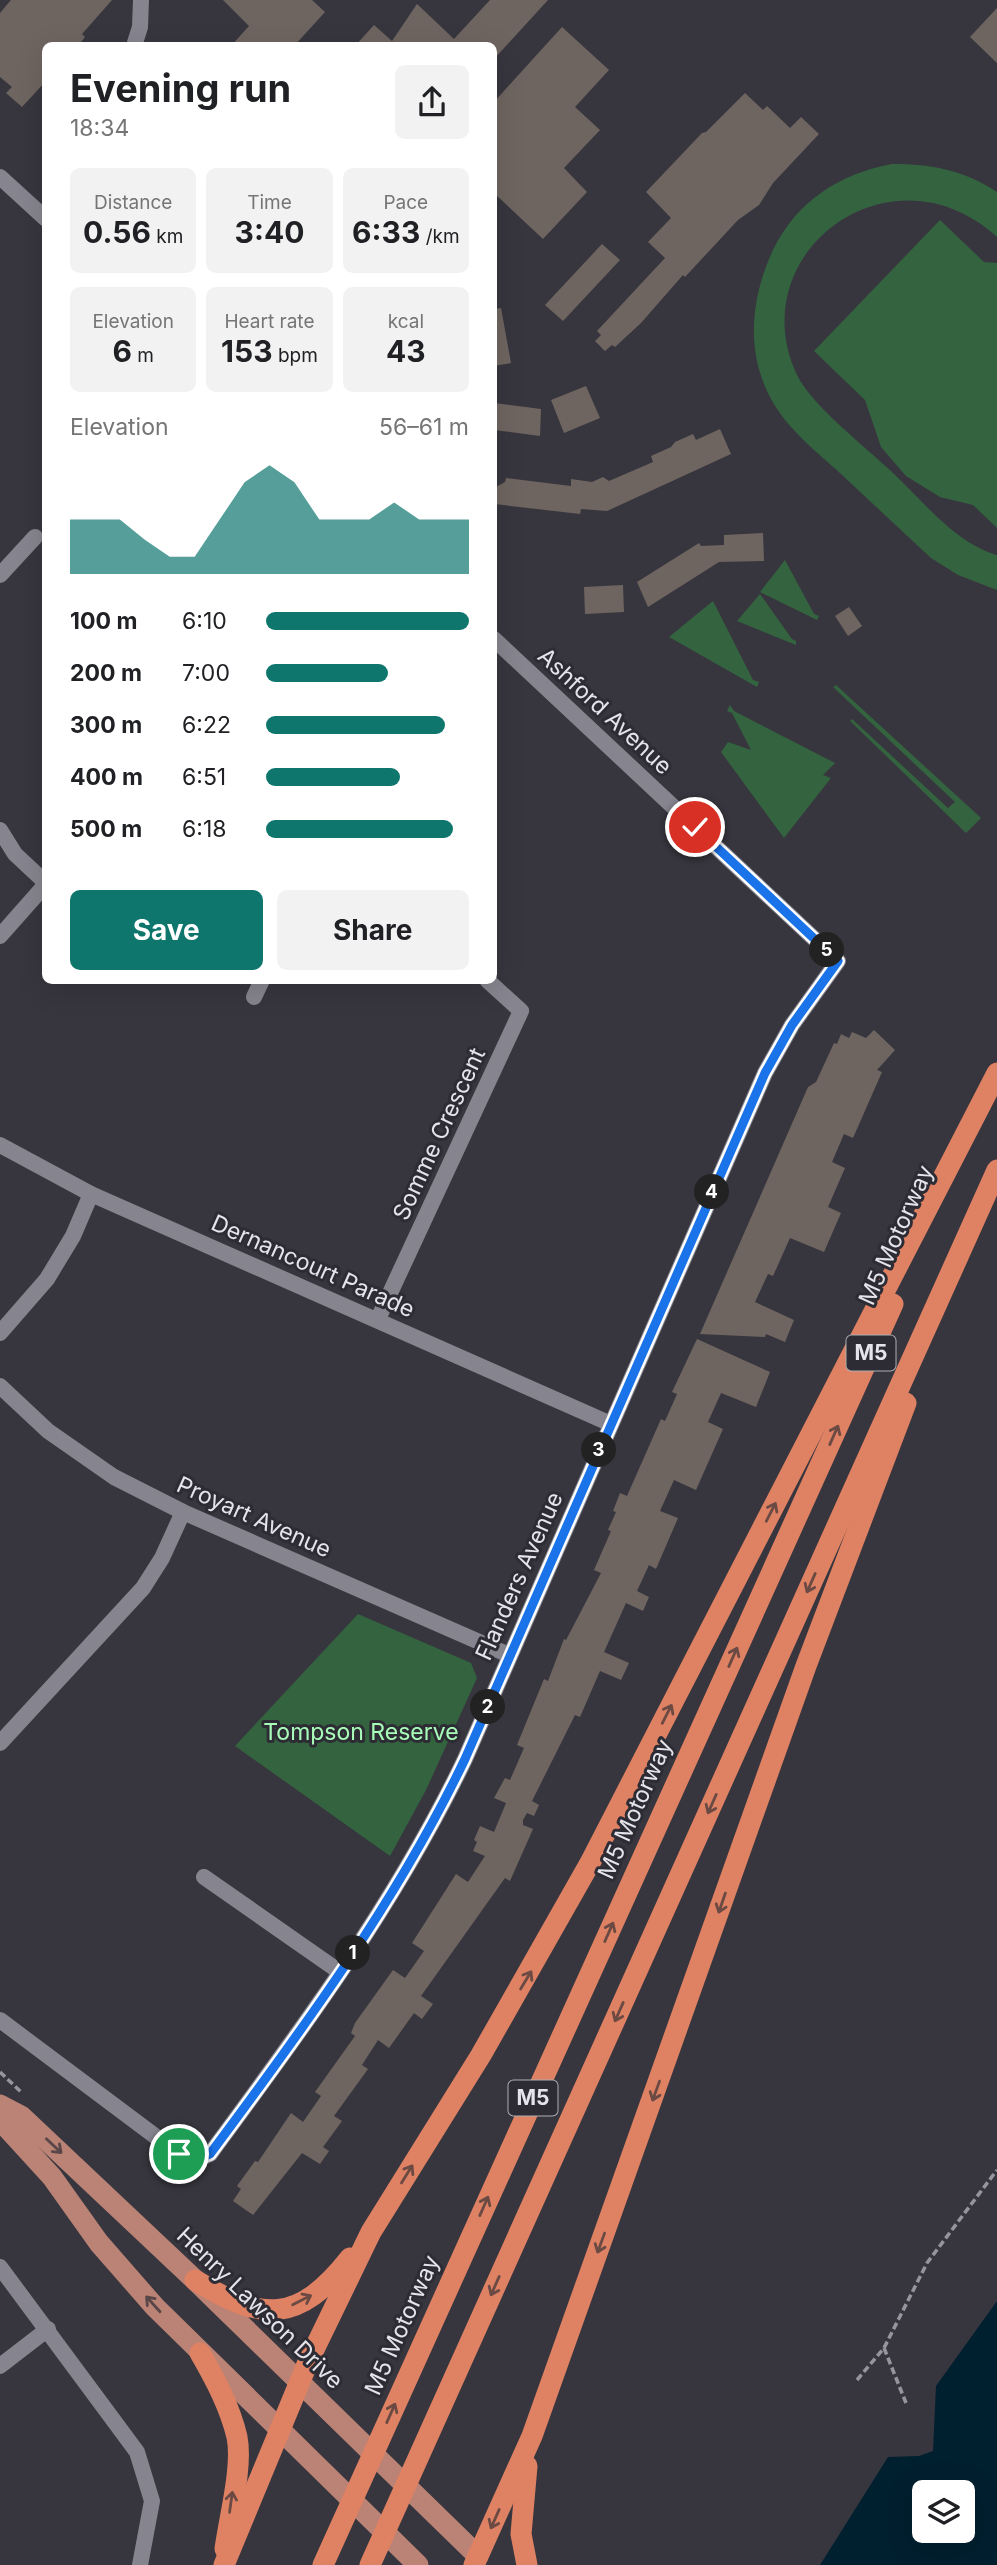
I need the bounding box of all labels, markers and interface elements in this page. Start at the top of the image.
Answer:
text: Evening run [70,65,291,111]
button: share [395,65,469,139]
text: 18:34 [70,114,129,142]
text: Distance [94,191,172,214]
text: Time [247,191,292,214]
text: Pace [383,191,428,214]
text: 0.56 [83,214,151,250]
text: 3:40 [235,214,304,250]
text: 6:33 [352,214,420,250]
text: km [151,225,183,248]
text: /km [420,225,460,248]
text: Elevation [92,310,174,333]
text: Heart rate [224,310,314,333]
text: kcal [388,310,424,333]
text: 6 [112,333,132,369]
text: 153 [221,333,273,369]
text: 43 [386,333,426,369]
text: m [132,344,154,367]
text: bpm [273,344,318,367]
text: Elevation [70,413,169,441]
text: 56–61 m [379,413,469,441]
text: 100 m [70,607,137,635]
text: 6:10 [182,607,227,635]
street label: Ashford Avenue [532,642,678,780]
text: 200 m [70,659,142,687]
text: 7:00 [182,659,230,687]
text: 300 m [70,711,142,739]
text: 6:22 [182,711,231,739]
text: 400 m [70,763,143,791]
text: 6:51 [182,763,226,791]
pin [665,797,725,857]
icon: check [676,808,714,846]
text: 500 m [70,815,142,843]
text: 6:18 [182,815,226,843]
button: Save [70,890,263,970]
button: Share [277,890,469,970]
pin: 5 [810,932,844,968]
text: 5 [820,938,833,961]
street label: Somme Crescent [387,1043,491,1225]
street label: M5 Motorway [853,1161,939,1309]
pin: 4 [694,1174,730,1210]
text: 4 [705,1180,718,1203]
street label: Dernancourt Parade [207,1209,419,1323]
road number: M5 [846,1336,896,1370]
one-way arrow [828,1425,841,1446]
pin: 3 [582,1432,616,1468]
text: 3 [592,1438,605,1461]
street label: Proyart Avenue [173,1470,335,1564]
street label: Flanders Avenue [469,1488,569,1664]
one-way arrow [765,1502,779,1523]
one-way arrow [804,1572,817,1593]
one-way arrow [727,1647,740,1669]
pin: 2 [470,1690,505,1724]
text: 2 [482,1695,493,1718]
one-way arrow [661,1704,675,1725]
park label: Tompson Reserve [263,1718,459,1746]
street label: M5 Motorway [592,1735,678,1883]
one-way arrow [705,1793,718,1814]
one-way arrow [715,1891,727,1913]
one-way arrow [603,1921,616,1942]
pin: 1 [336,1936,370,1970]
text: 1 [348,1941,357,1964]
one-way arrow [519,1970,533,1990]
one-way arrow [612,2000,625,2022]
one-way arrow [649,2079,661,2101]
road number: M5 [508,2080,558,2116]
pin [149,2124,209,2184]
icon: arrive [160,2135,198,2173]
one-way arrow [45,2138,62,2155]
one-way arrow [400,2164,414,2184]
one-way arrow [478,2196,491,2217]
street label: Henry Lawson Drive [171,2221,349,2395]
one-way arrow [594,2231,606,2253]
street label: M5 Motorway [359,2251,445,2399]
one-way arrow [488,2275,501,2296]
one-way arrow [292,2293,312,2307]
one-way arrow [145,2295,161,2313]
one-way arrow [385,2403,398,2424]
map controls [912,2480,975,2543]
button: layers [912,2480,975,2543]
one-way arrow [225,2491,238,2514]
one-way arrow [488,2507,501,2529]

